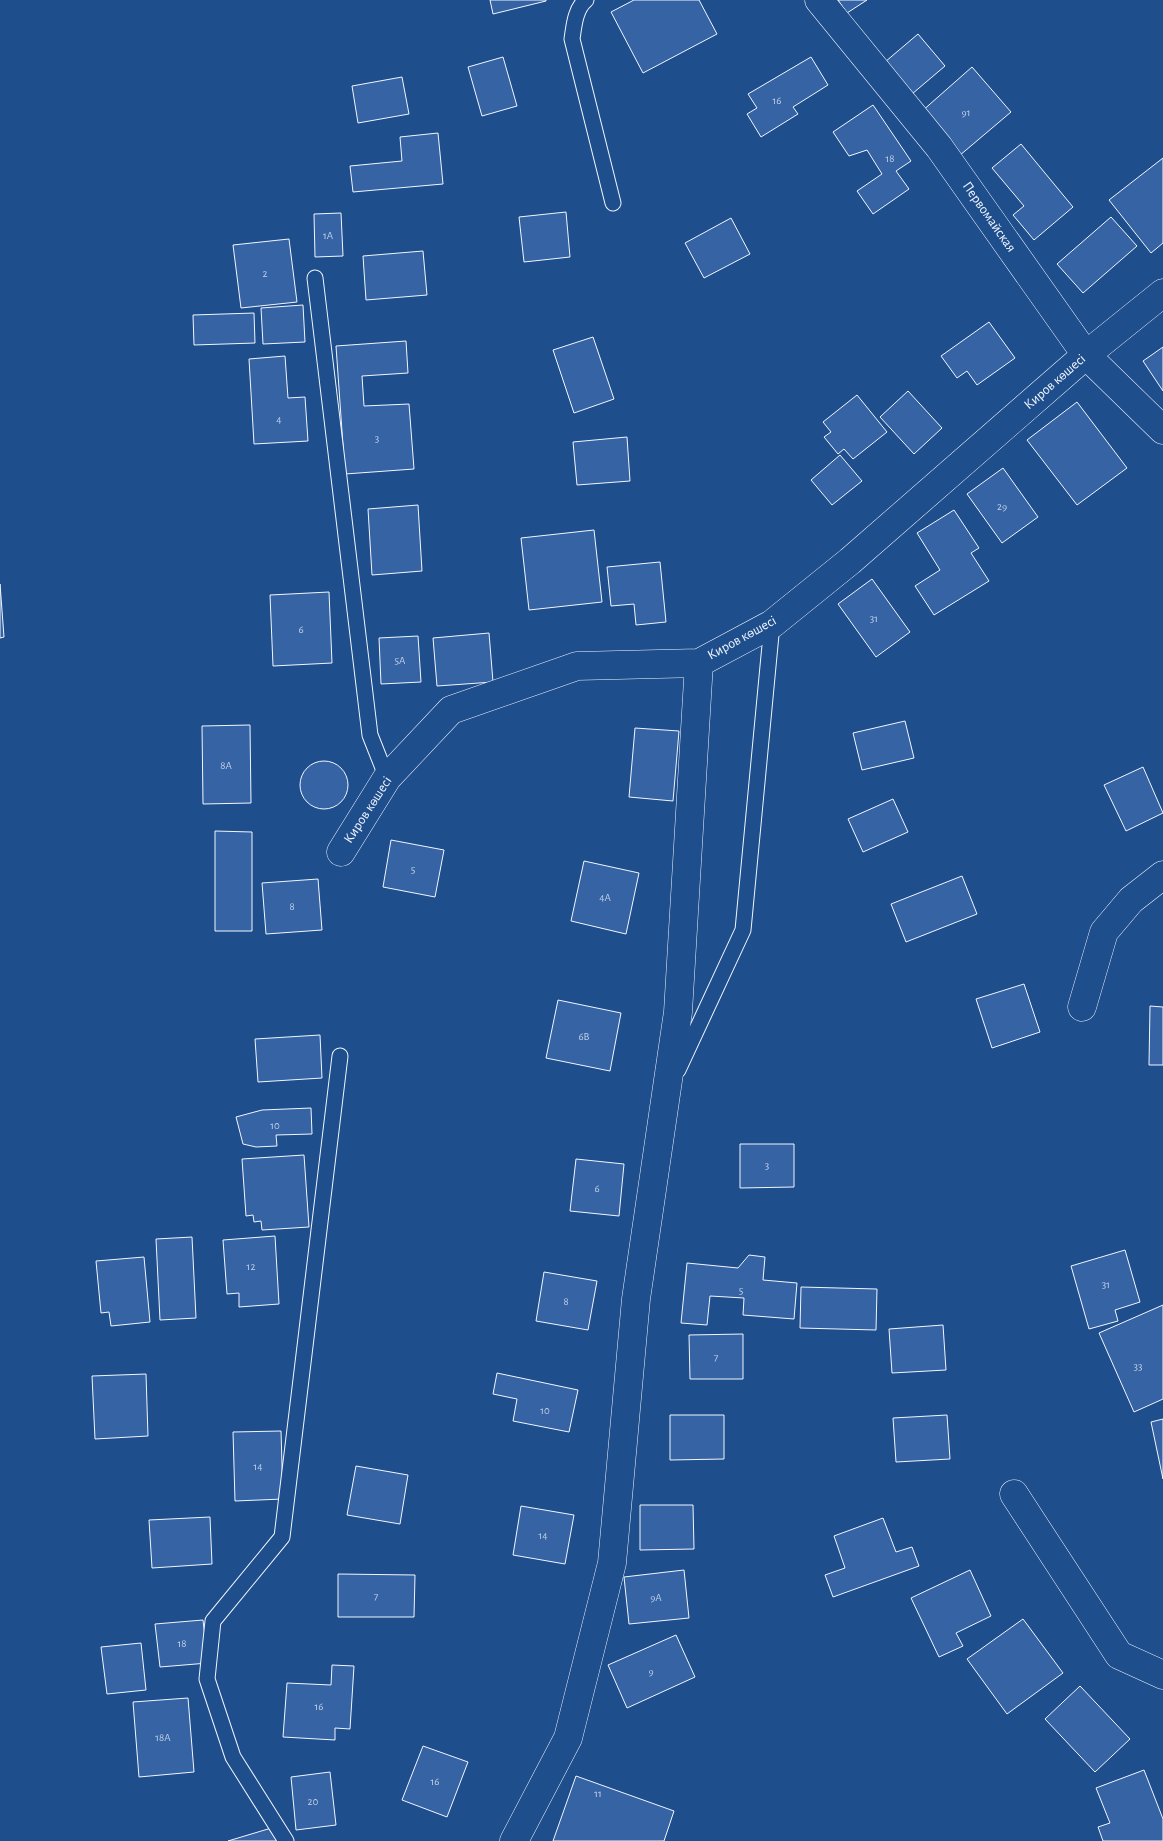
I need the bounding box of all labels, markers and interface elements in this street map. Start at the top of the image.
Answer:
house number: 16 [773,95,781,106]
house number: 91 [962,107,970,118]
house number: 18 [886,153,895,164]
street label: Первомайская [960,179,1018,255]
house number: 1A [323,230,334,241]
house number: 2 [262,268,268,279]
street label: Киров көшесі [1022,352,1088,412]
house number: 4 [276,414,282,425]
house number: 3 [375,433,380,444]
house number: 29 [997,501,1007,512]
street label: Киров көшесі [705,613,779,663]
house number: 31 [870,613,878,624]
house number: 6 [298,624,304,635]
house number: 5A [395,655,406,666]
house number: 8A [220,760,232,771]
street label: Киров көшесі [341,774,395,846]
house number: 5 [411,864,416,875]
house number: 4A [599,892,611,903]
house number: 8 [289,901,295,912]
house number: 6B [578,1031,590,1042]
house number: 10 [270,1120,280,1131]
house number: 3 [765,1160,770,1171]
house number: 6 [594,1183,600,1194]
house number: 12 [247,1261,255,1272]
house number: 31 [1102,1279,1110,1290]
house number: 5 [739,1285,744,1296]
house number: 8 [563,1296,569,1307]
house number: 7 [714,1352,719,1363]
house number: 33 [1133,1361,1143,1372]
house number: 10 [540,1405,550,1416]
house number: 14 [253,1461,263,1472]
house number: 14 [538,1530,548,1541]
house number: 7 [374,1591,379,1602]
house number: 9А [650,1592,662,1603]
house number: 18 [178,1638,187,1649]
house number: 9 [648,1666,654,1677]
house number: 16 [315,1701,323,1712]
house number: 18A [155,1732,171,1743]
house number: 16 [431,1776,439,1787]
house number: 11 [594,1788,602,1799]
house number: 20 [308,1796,319,1807]

